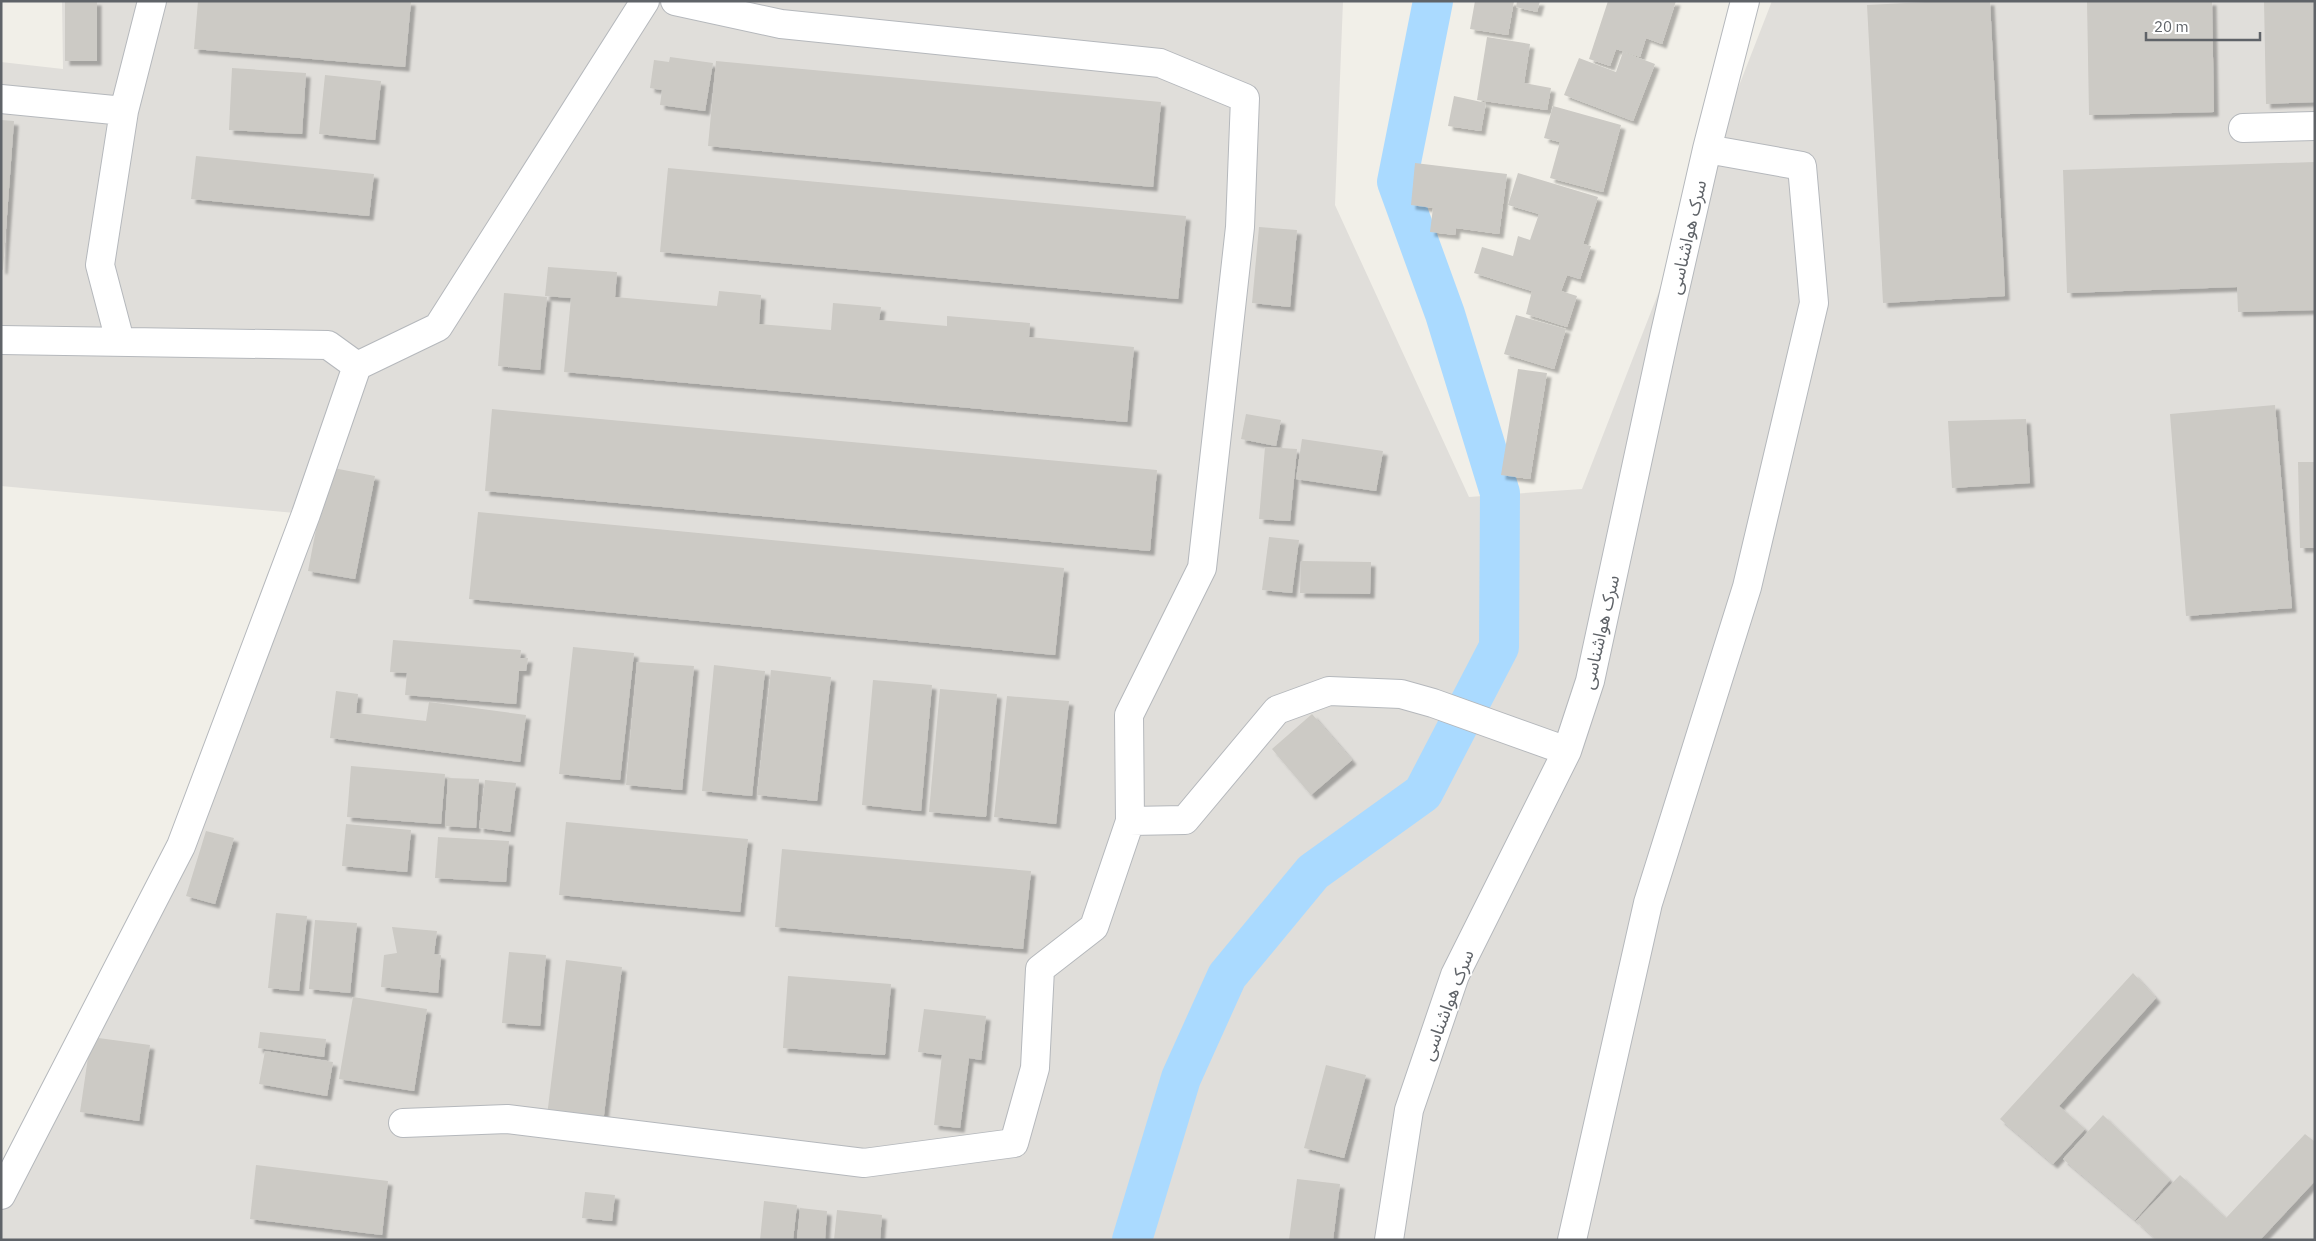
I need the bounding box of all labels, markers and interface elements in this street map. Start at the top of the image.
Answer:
scale bar [2146,10,2260,42]
text: 20 m [2154,17,2189,36]
street label: سرک هواشناسی [1663,178,1711,296]
street label: سرک هواشناسی [1576,573,1624,691]
street label: سرک هواشناسی [1415,946,1479,1064]

